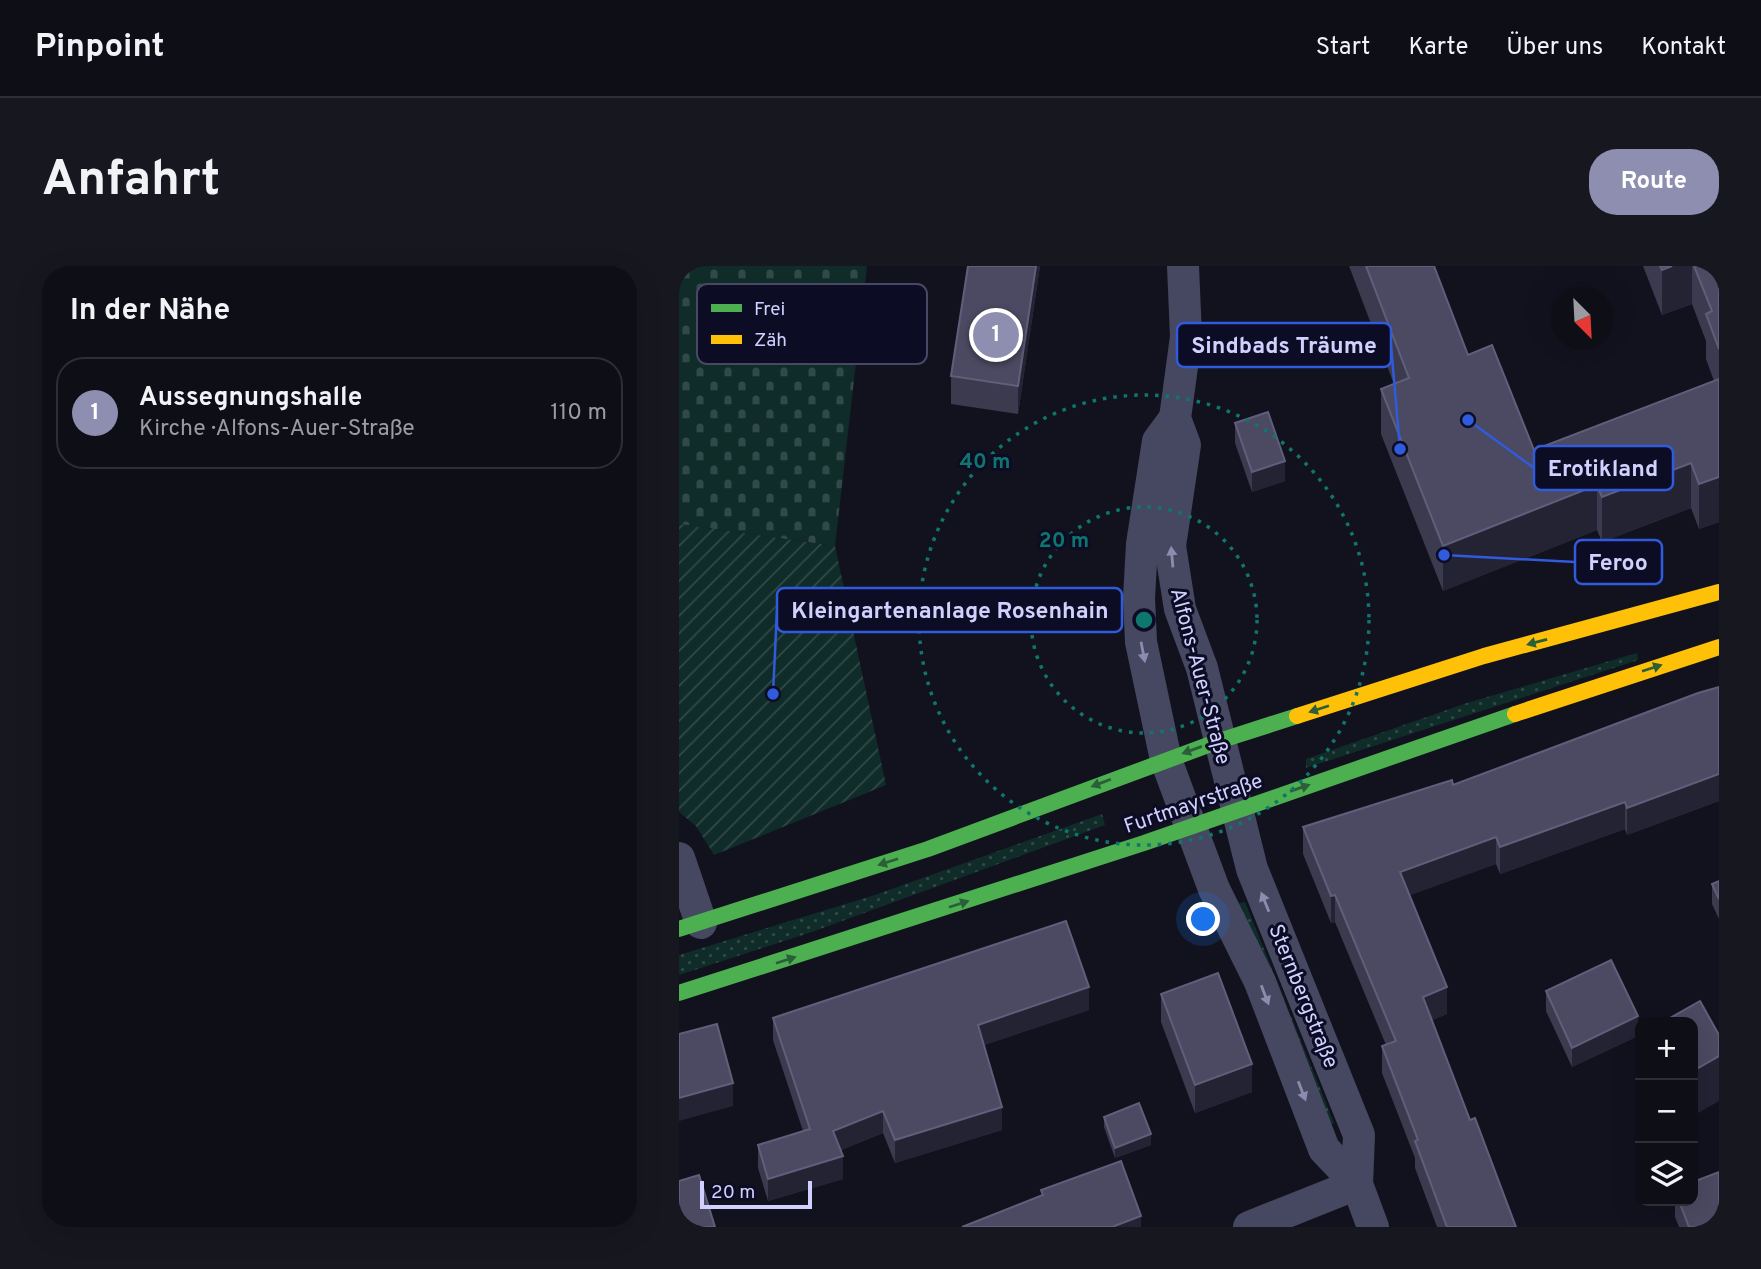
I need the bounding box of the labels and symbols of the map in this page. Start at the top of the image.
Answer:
legend [697,284,927,364]
north arrow [1551,287,1614,350]
text: Frei [754,298,785,322]
pin: 1 [973,309,1019,361]
callout: Sindbads Träume [1177,323,1391,367]
text: Zäh [754,329,787,353]
text: Sindbads Träume [1191,333,1377,362]
callout: Erotikland [1534,446,1673,490]
text: 40 m [960,449,1010,476]
text: Erotikland [1548,456,1658,485]
text: 20 m [1039,528,1089,555]
callout: Feroo [1575,540,1662,584]
one-way arrow [1166,546,1177,568]
text: Feroo [1588,550,1648,579]
street label: Alfons-Auer-Straße [1163,585,1236,768]
callout: Kleingartenanlage Rosenhain [777,588,1122,632]
text: Kleingartenanlage Rosenhain [791,598,1109,627]
centre of rings [1132,608,1156,632]
one-way arrow [1525,637,1547,648]
one-way arrow [1138,641,1149,663]
one-way arrow [1642,662,1663,673]
one-way arrow [1309,704,1330,715]
one-way arrow [1182,745,1203,756]
street label: Furtmayrstraße [1120,768,1267,841]
one-way arrow [1091,777,1112,788]
one-way arrow [1290,782,1311,793]
one-way arrow [878,857,899,868]
one-way arrow [1260,891,1271,912]
one-way arrow [948,898,969,908]
your location [1186,902,1220,936]
street label: Sternbergstraße [1261,921,1344,1073]
one-way arrow [775,955,796,965]
one-way arrow [1259,984,1270,1005]
one-way arrow [1296,1080,1307,1101]
scale bar [700,1178,812,1210]

